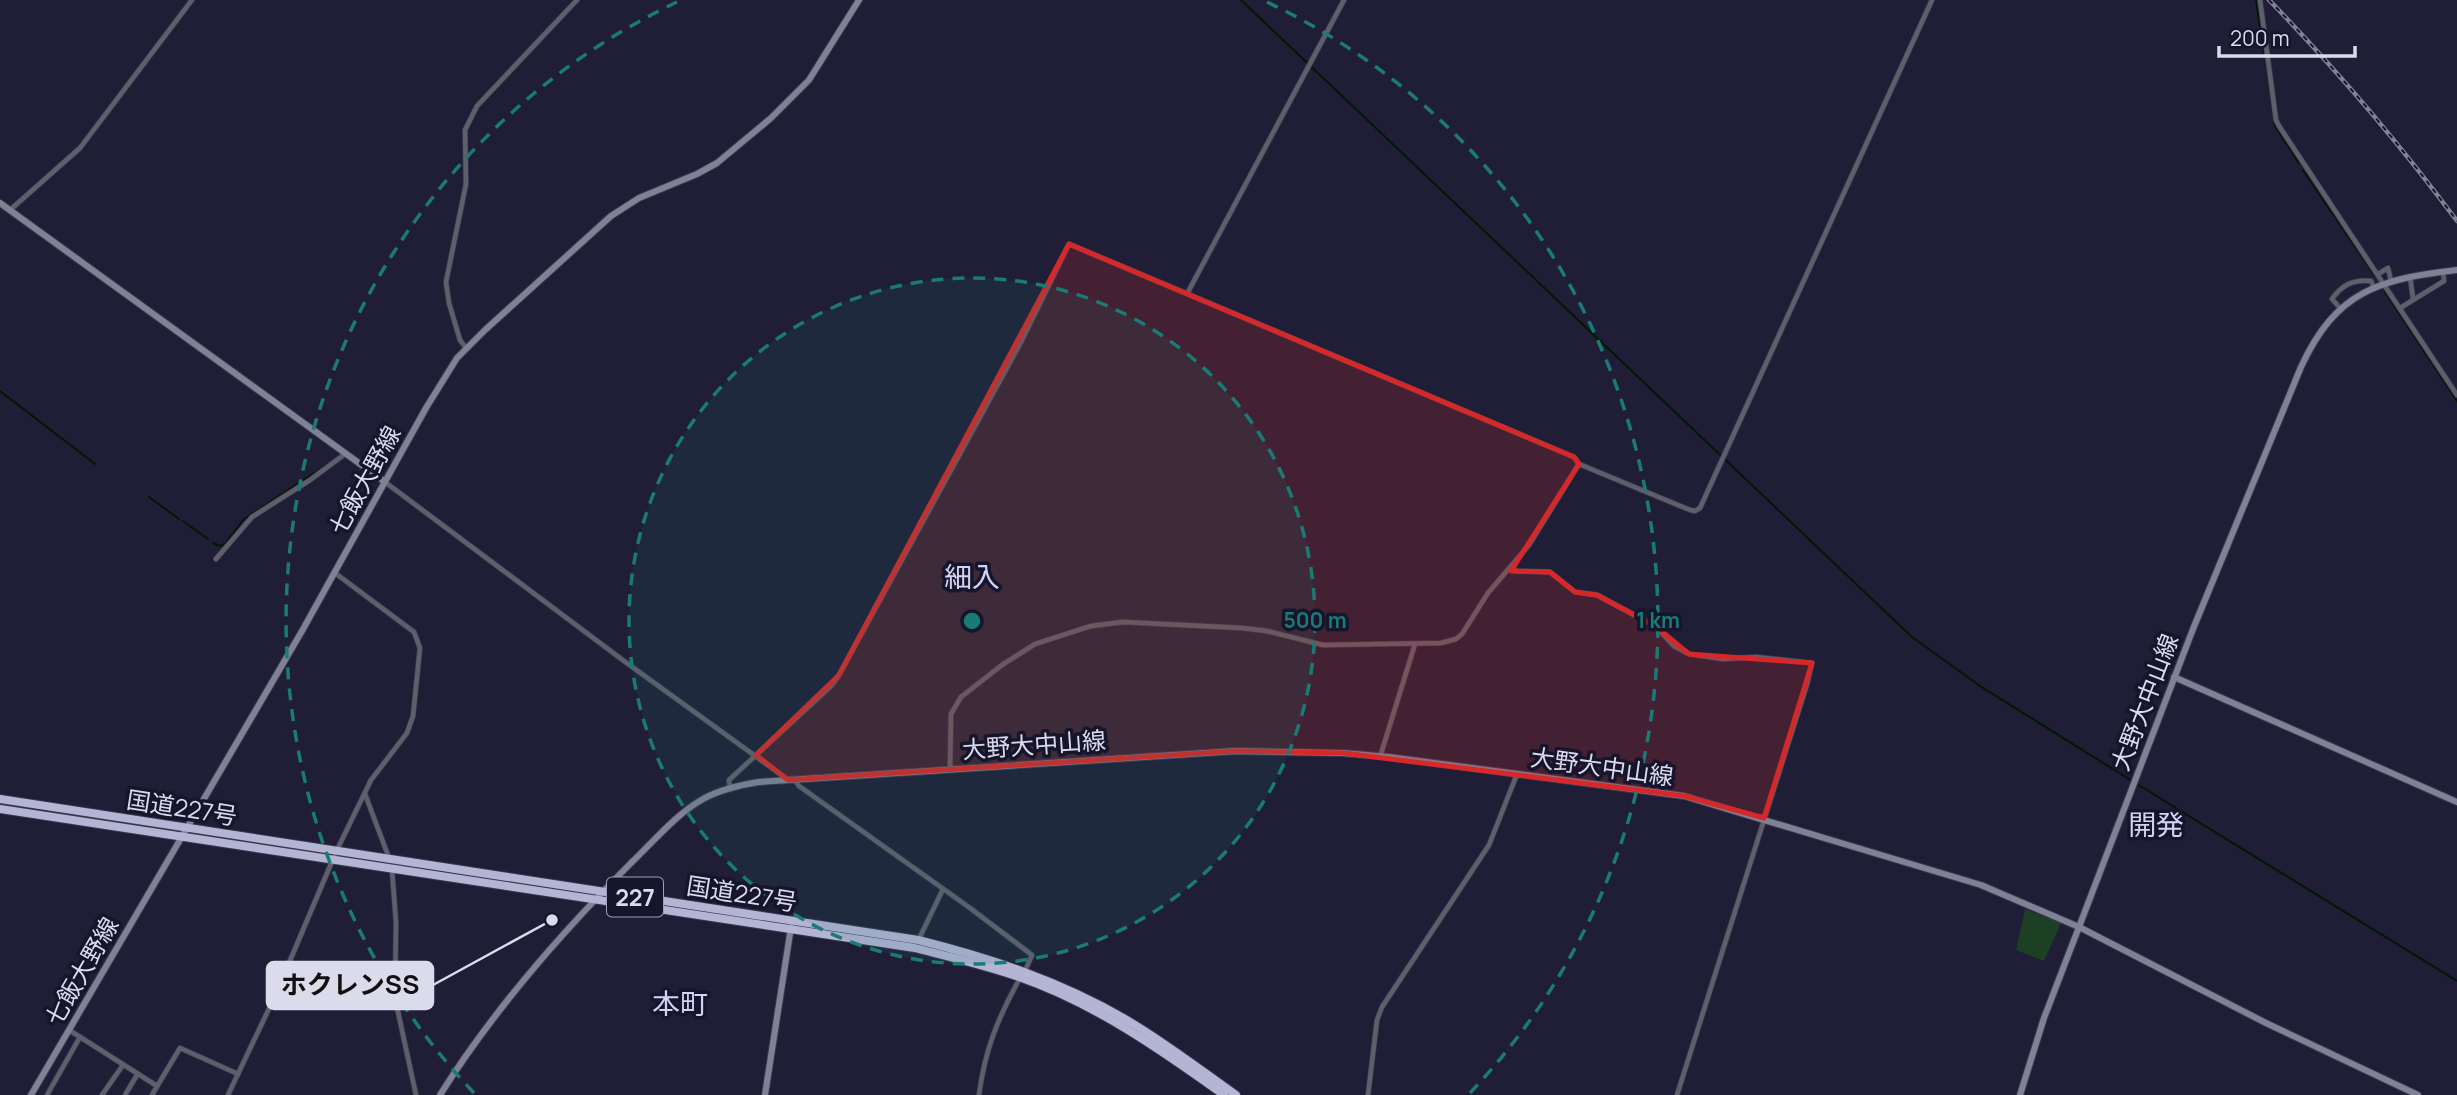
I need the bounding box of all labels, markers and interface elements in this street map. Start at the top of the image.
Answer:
scale bar [2219,14,2356,58]
text: 200 m [2230,24,2290,52]
street label: 七飯大野線 [320,420,408,540]
district label: 細入 [944,557,1000,595]
text: 500 m [1283,606,1347,634]
text: 1 km [1636,606,1680,634]
centre of rings [960,609,984,633]
street label: 大野大中山線 [2103,629,2185,775]
street label: 大野大中山線 [961,723,1107,765]
street label: 大野大中山線 [1528,740,1676,792]
street label: 国道227号 [124,782,240,832]
district label: 開発 [2128,805,2184,843]
street label: 国道227号 [684,868,800,918]
road number: 227 [607,877,663,916]
street label: 七飯大野線 [37,911,125,1031]
callout: ホクレンSS [267,962,433,1009]
text: ホクレンSS [281,966,419,1002]
district label: 本町 [652,984,708,1022]

